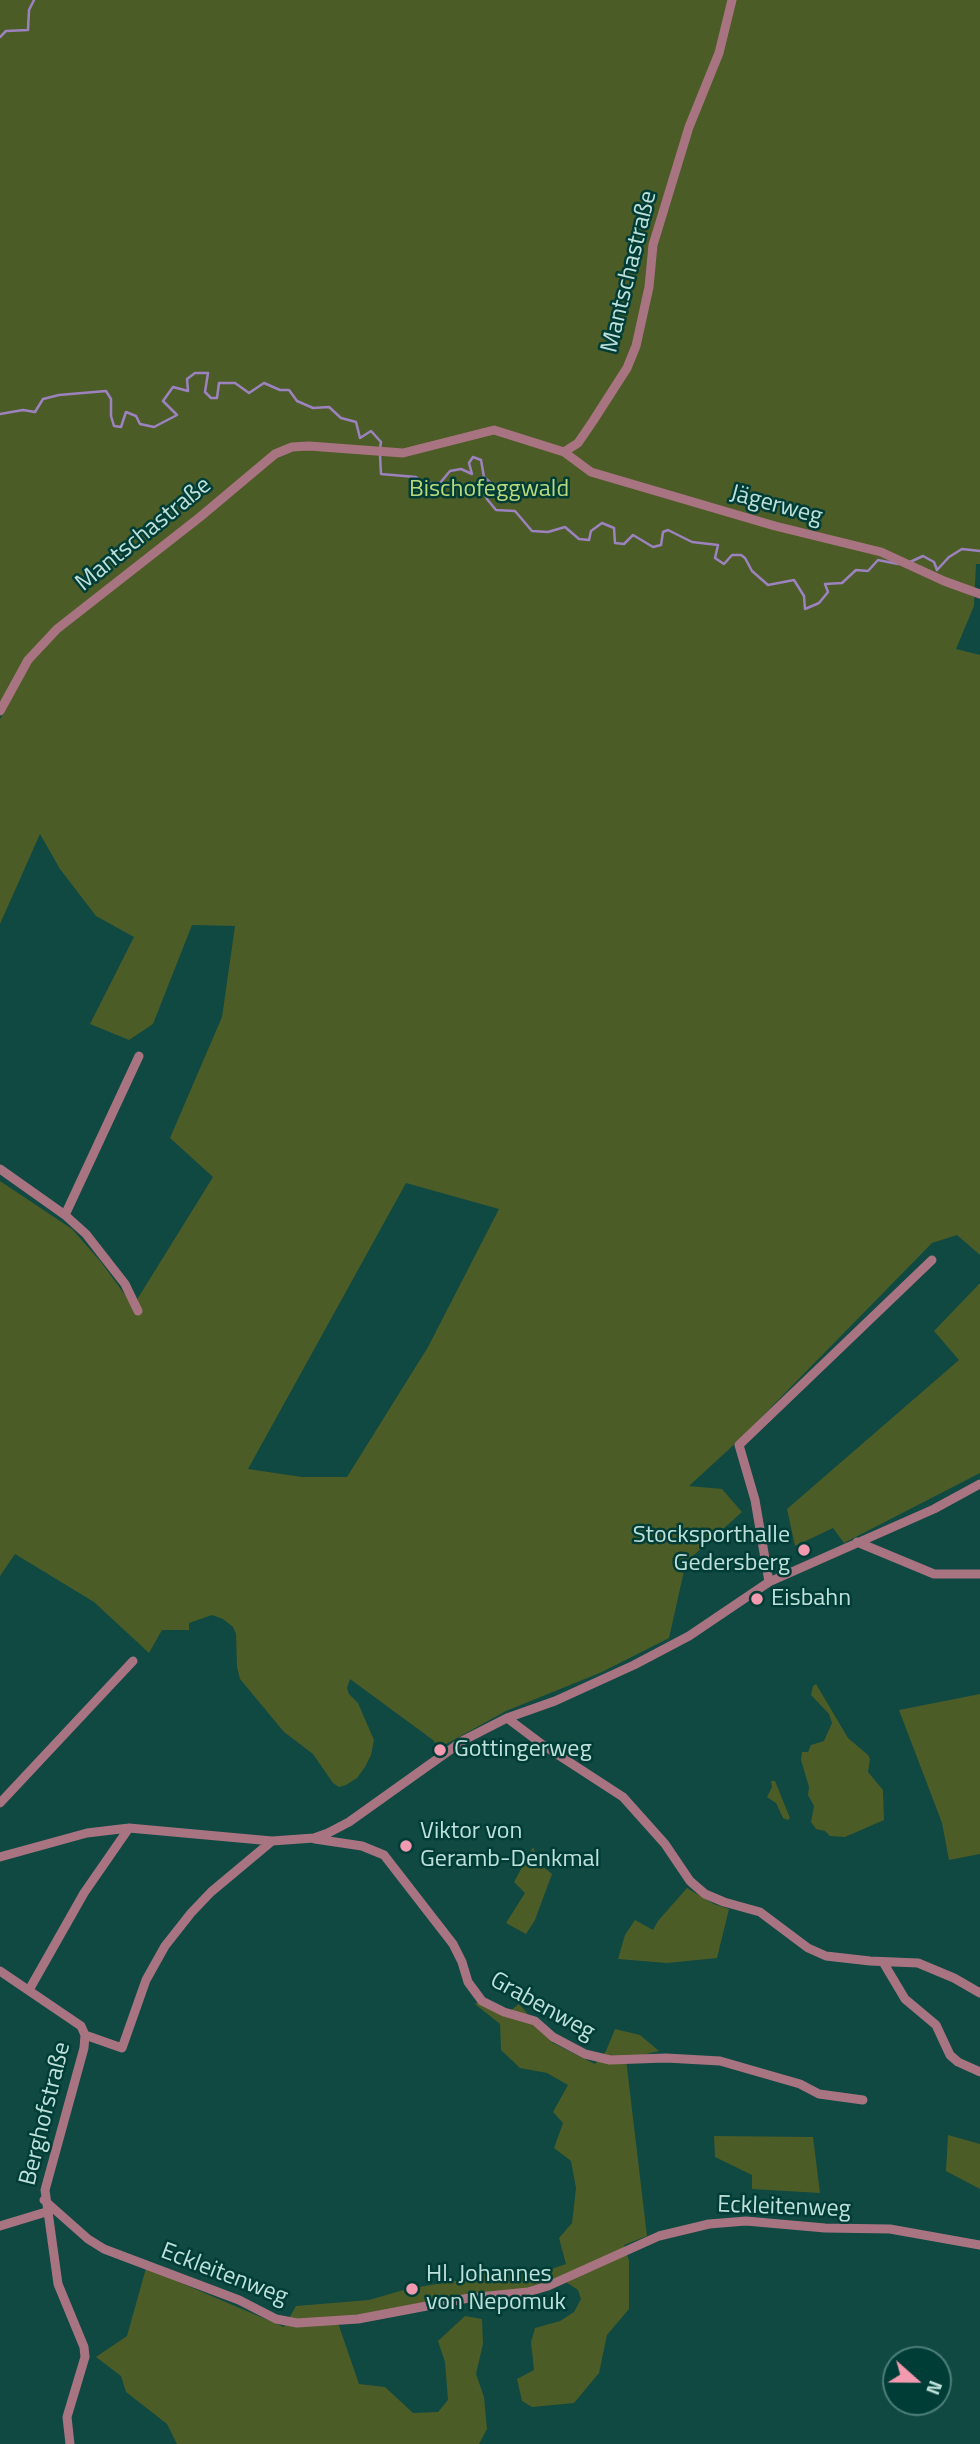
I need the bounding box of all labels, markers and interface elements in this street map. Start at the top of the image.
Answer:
street label: Mantschastraße [596,188,664,356]
street label: Mantschastraße [71,472,217,598]
park label: Bischofeggwald [409,476,569,504]
street label: Jägerweg [727,480,825,532]
place label: Stocksporthalle Gedersberg [633,1522,790,1578]
marker: Stocksporthalle Gedersberg [796,1542,812,1558]
place label: Eisbahn [771,1585,851,1613]
marker: Eisbahn [749,1591,765,1607]
place label: Gottingerweg [454,1736,592,1764]
marker: Gottingerweg [432,1742,448,1758]
place label: Viktor von Geramb-Denkmal [420,1818,600,1874]
marker: Viktor von Geramb-Denkmal [398,1838,414,1854]
street label: Grabenweg [485,1966,599,2048]
street label: Berghofstraße [14,2039,78,2189]
street label: Eckleitenweg [717,2191,851,2225]
street label: Eckleitenweg [156,2238,292,2312]
place label: Hl. Johannes von Nepomuk [426,2261,566,2317]
marker: Hl. Johannes von Nepomuk [404,2281,420,2297]
north arrow [882,2346,952,2416]
text: N [919,2377,951,2399]

